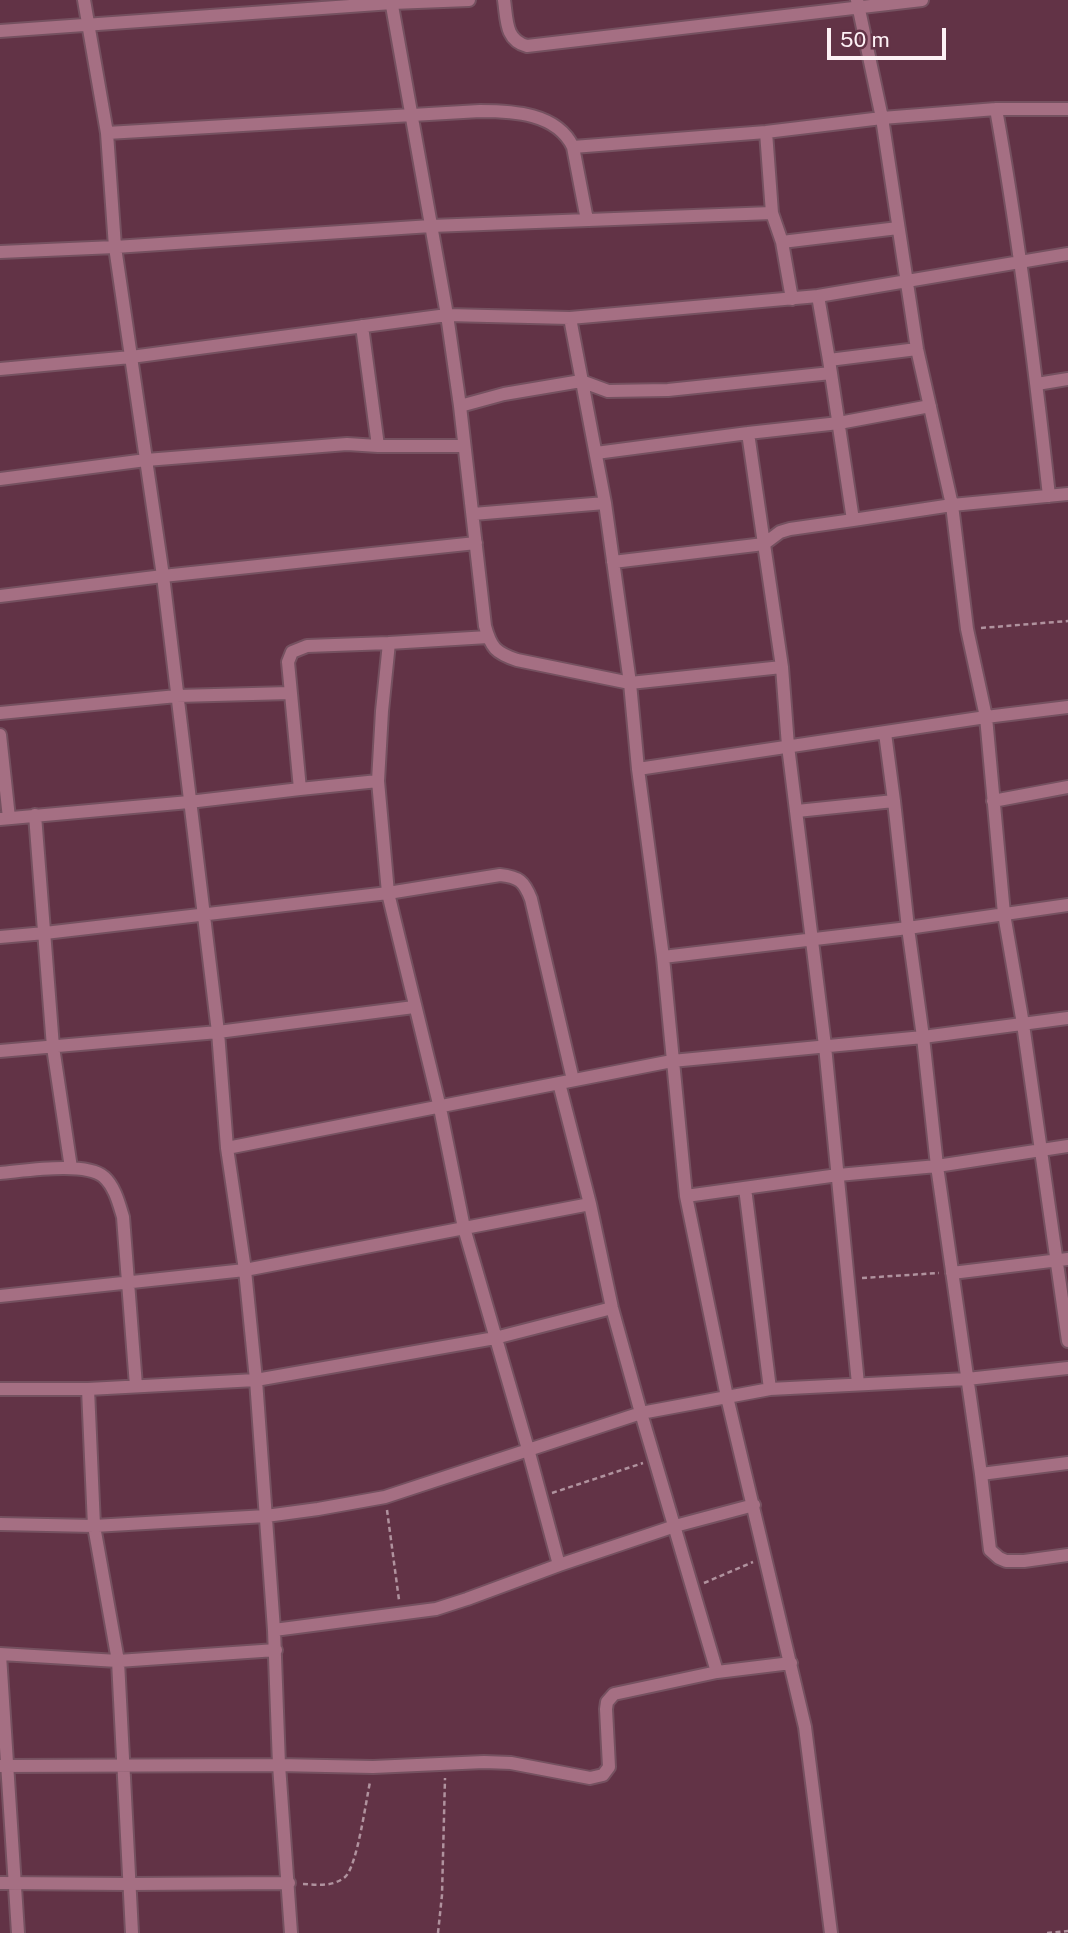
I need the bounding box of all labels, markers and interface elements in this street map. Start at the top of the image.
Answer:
scale bar [830,14,949,58]
text: 50 m [840,27,890,52]

